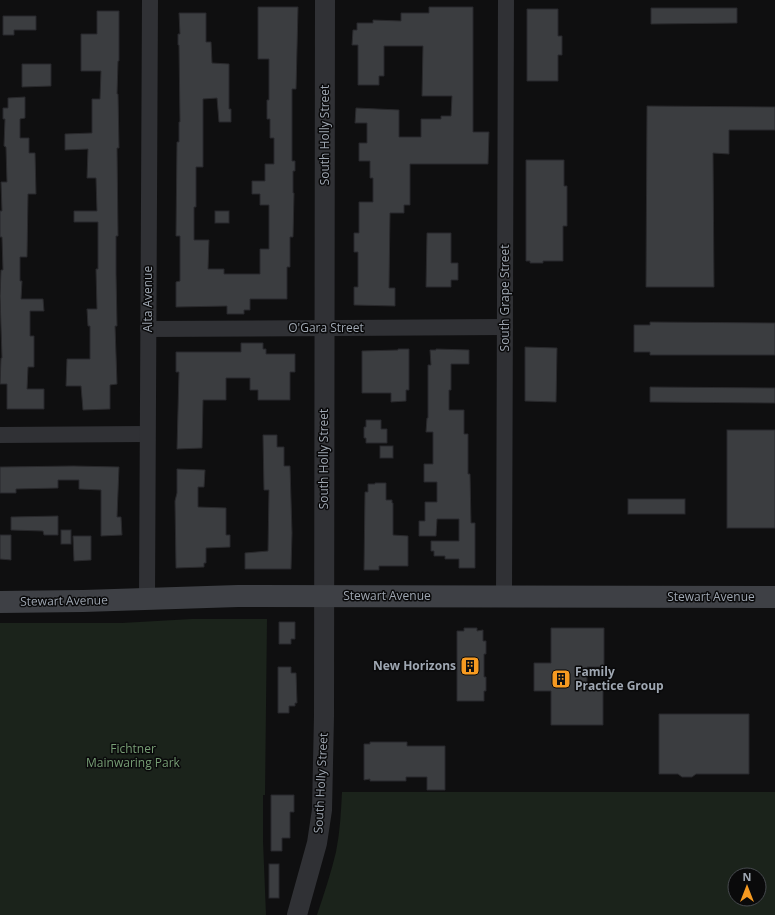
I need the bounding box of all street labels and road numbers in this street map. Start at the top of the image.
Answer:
street label: South Holly Street [316,85,333,185]
street label: South Grape Street [496,245,513,351]
street label: Alta Avenue [139,266,156,332]
street label: O'Gara Street [288,319,364,336]
street label: South Holly Street [315,409,332,509]
street label: Stewart Avenue [343,587,431,604]
street label: Stewart Avenue [667,588,755,605]
street label: Stewart Avenue [20,591,108,610]
street label: South Holly Street [309,732,332,834]

